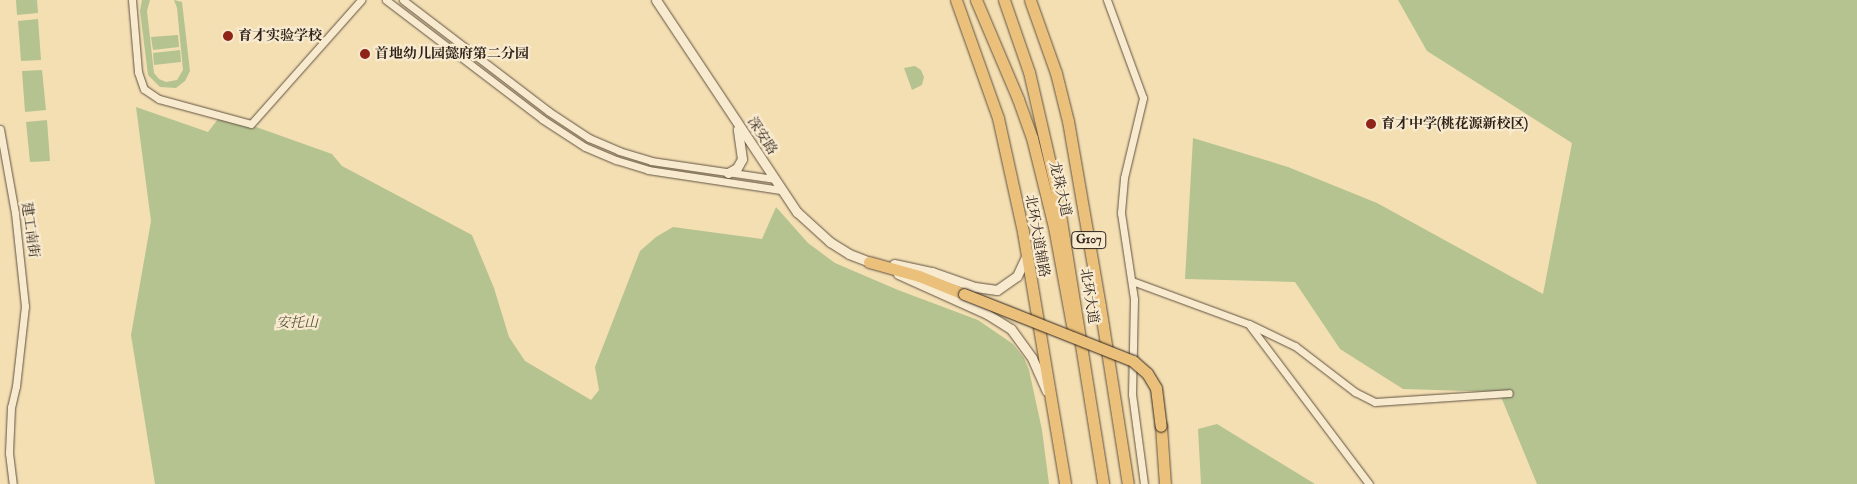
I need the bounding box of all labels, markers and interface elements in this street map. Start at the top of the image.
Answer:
place label: 育才实验学校 [238,28,322,44]
marker: 育才实验学校 [222,30,234,42]
place label: 首地幼儿园懿府第二分园 [375,46,529,62]
marker: 首地幼儿园懿府第二分园 [359,48,371,60]
street label: 深安路 [744,114,780,158]
place label: 育才中学(桃花源新校区) [1381,116,1528,132]
marker: 育才中学(桃花源新校区) [1365,118,1377,130]
street label: 龙珠大道 [1046,160,1074,218]
street label: 北环大道辅路 [1021,193,1053,279]
street label: 建工南街 [18,201,42,259]
road number: G107 [1070,230,1108,250]
street label: 北环大道 [1076,267,1102,325]
park label: 安托山 [276,315,318,331]

